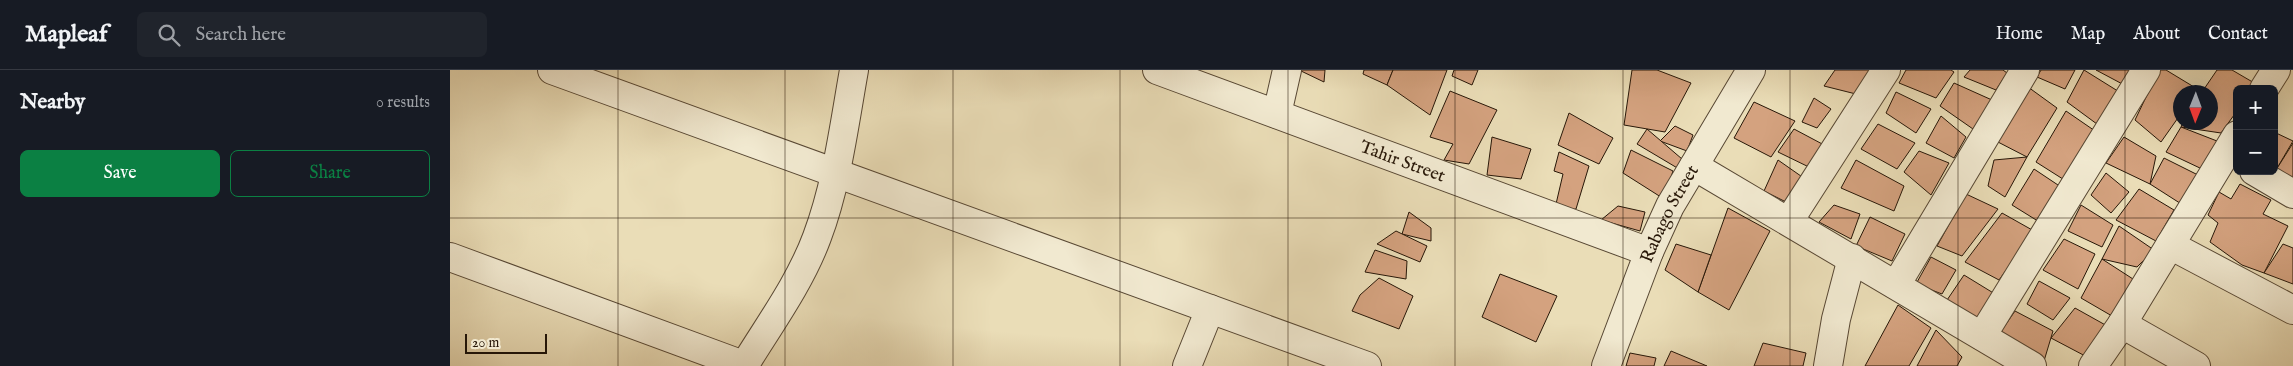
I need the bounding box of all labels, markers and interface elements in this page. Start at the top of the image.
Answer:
search box [137,12,487,57]
text: Mapleaf [25,19,107,50]
icon: search [155,21,183,49]
text: Search here [195,23,286,47]
text: Home [1996,23,2043,46]
text: Map [2071,23,2105,46]
text: About [2133,23,2180,46]
text: Contact [2208,23,2268,46]
north arrow [2173,85,2218,130]
map controls [2233,85,2278,175]
button: + [2233,85,2278,130]
text: Nearby [20,89,85,116]
text: 0 results [376,93,430,113]
button: − [2233,130,2278,175]
street label: Tahir Street [1356,136,1448,189]
button: Save [20,150,220,197]
button: Share [230,150,430,197]
street label: Rabago Street [1636,161,1705,266]
scale bar [465,331,548,354]
text: 20 m [472,334,499,352]

